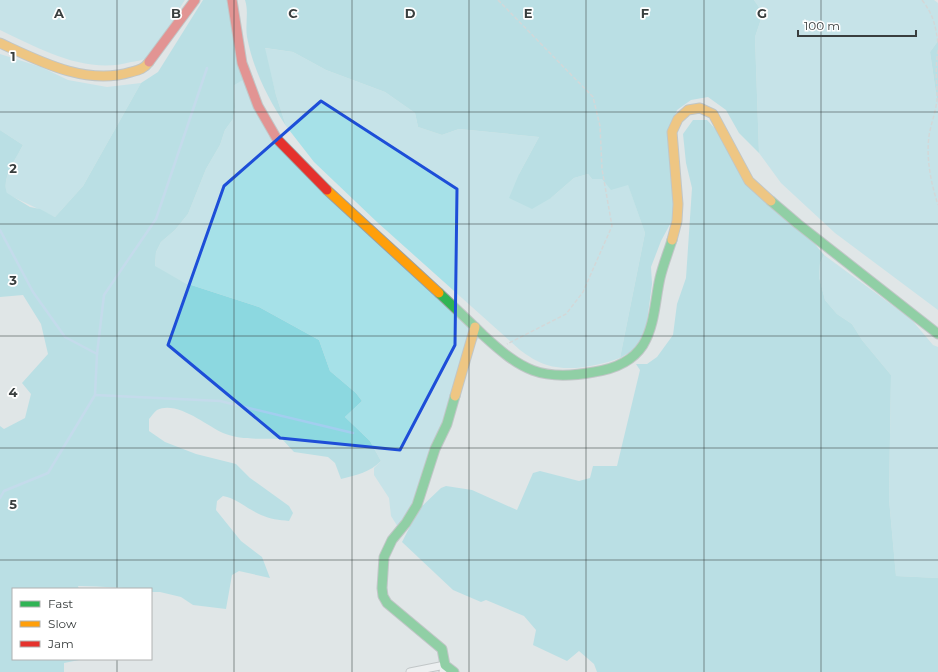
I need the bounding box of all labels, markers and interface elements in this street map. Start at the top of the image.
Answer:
text: A [53,5,65,21]
text: B [171,5,181,21]
text: C [288,5,298,21]
text: D [405,5,416,21]
text: E [524,5,533,21]
text: F [641,5,649,21]
text: G [757,5,767,21]
scale bar [798,12,916,38]
text: 100 m [804,18,840,33]
text: 1 [10,48,16,64]
text: 2 [9,160,17,176]
text: 3 [8,272,17,288]
text: 4 [9,384,18,400]
text: 5 [9,496,17,512]
legend [12,588,152,660]
text: Fast [48,596,73,611]
text: Slow [48,616,77,631]
text: Jam [47,636,74,651]

